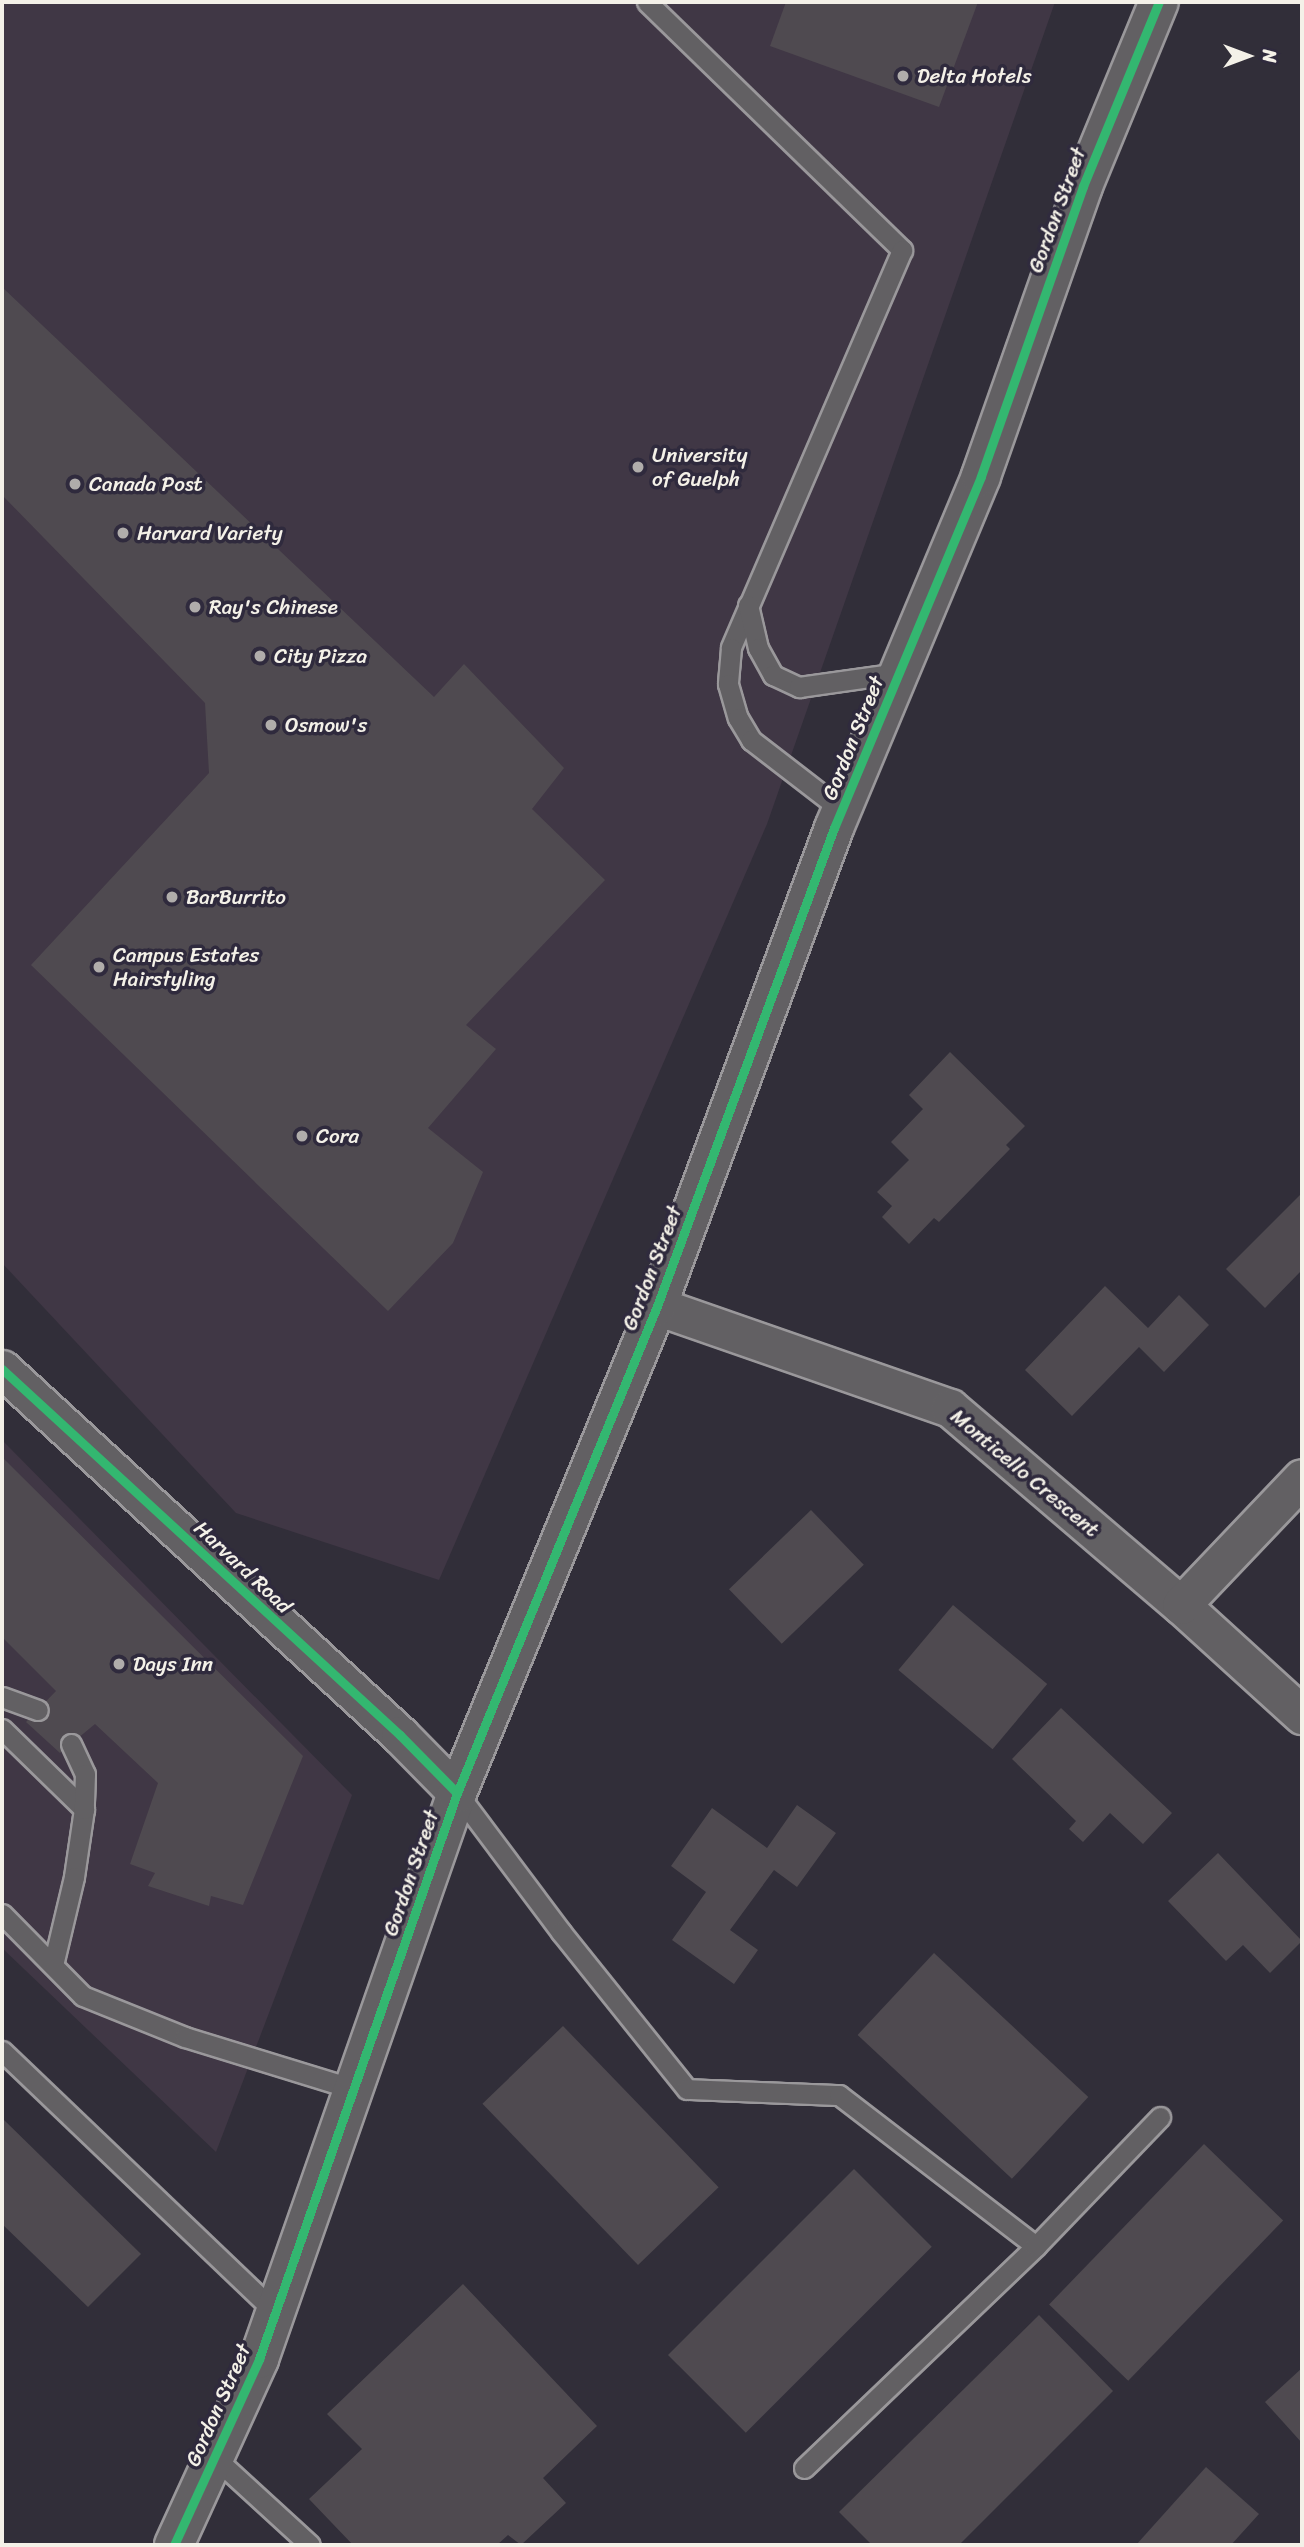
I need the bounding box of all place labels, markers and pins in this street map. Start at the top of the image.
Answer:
place label: Delta Hotels [917,63,1032,89]
marker: Delta Hotels [895,68,911,84]
place label: University of Guelph [652,442,748,492]
marker: University of Guelph [630,459,646,475]
place label: Canada Post [89,471,204,497]
marker: Canada Post [67,476,83,492]
place label: Harvard Variety [137,520,282,546]
marker: Harvard Variety [115,525,131,541]
place label: Ray's Chinese [209,594,337,620]
marker: Ray's Chinese [187,599,203,615]
place label: City Pizza [274,643,367,669]
marker: City Pizza [252,648,268,664]
place label: Osmow's [285,712,367,738]
marker: Osmow's [263,717,279,733]
place label: BarBurrito [186,884,286,910]
marker: BarBurrito [164,889,180,905]
place label: Campus Estates Hairstyling [113,942,259,992]
marker: Campus Estates Hairstyling [91,959,107,975]
place label: Cora [316,1123,359,1149]
marker: Cora [294,1128,310,1144]
place label: Days Inn [133,1651,213,1677]
marker: Days Inn [111,1656,127,1672]

